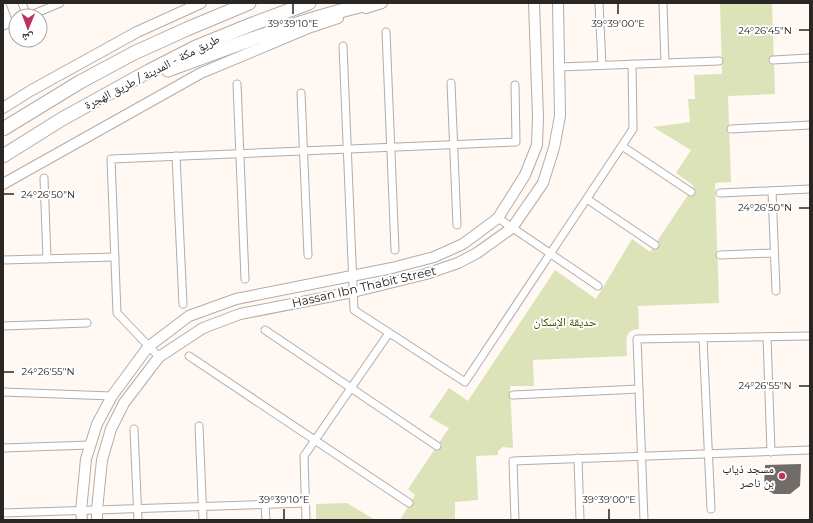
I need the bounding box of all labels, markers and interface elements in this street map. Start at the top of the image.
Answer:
north arrow [8,8,48,48]
text: 39°39'10"E [267,17,319,30]
text: 39°39'00"E [591,17,645,30]
text: 24°26'45"N [738,24,792,37]
text: ش [22,30,34,45]
street label: طريق مكة - المدينة / طريق الهجرة [82,31,222,112]
text: 24°26'50"N [21,188,75,201]
text: 24°26'50"N [738,201,792,214]
street label: Hassan Ibn Thabit Street [290,263,438,310]
park label: حديقة الإسكان [533,314,597,329]
text: 24°26'55"N [21,365,75,378]
text: 24°26'55"N [738,379,792,392]
place label: مسجد ذياب بن ناصر [722,461,774,490]
marker: مسجد ذياب بن ناصر [777,471,787,481]
text: 39°39'10"E [258,493,310,506]
text: 39°39'00"E [582,493,636,506]

